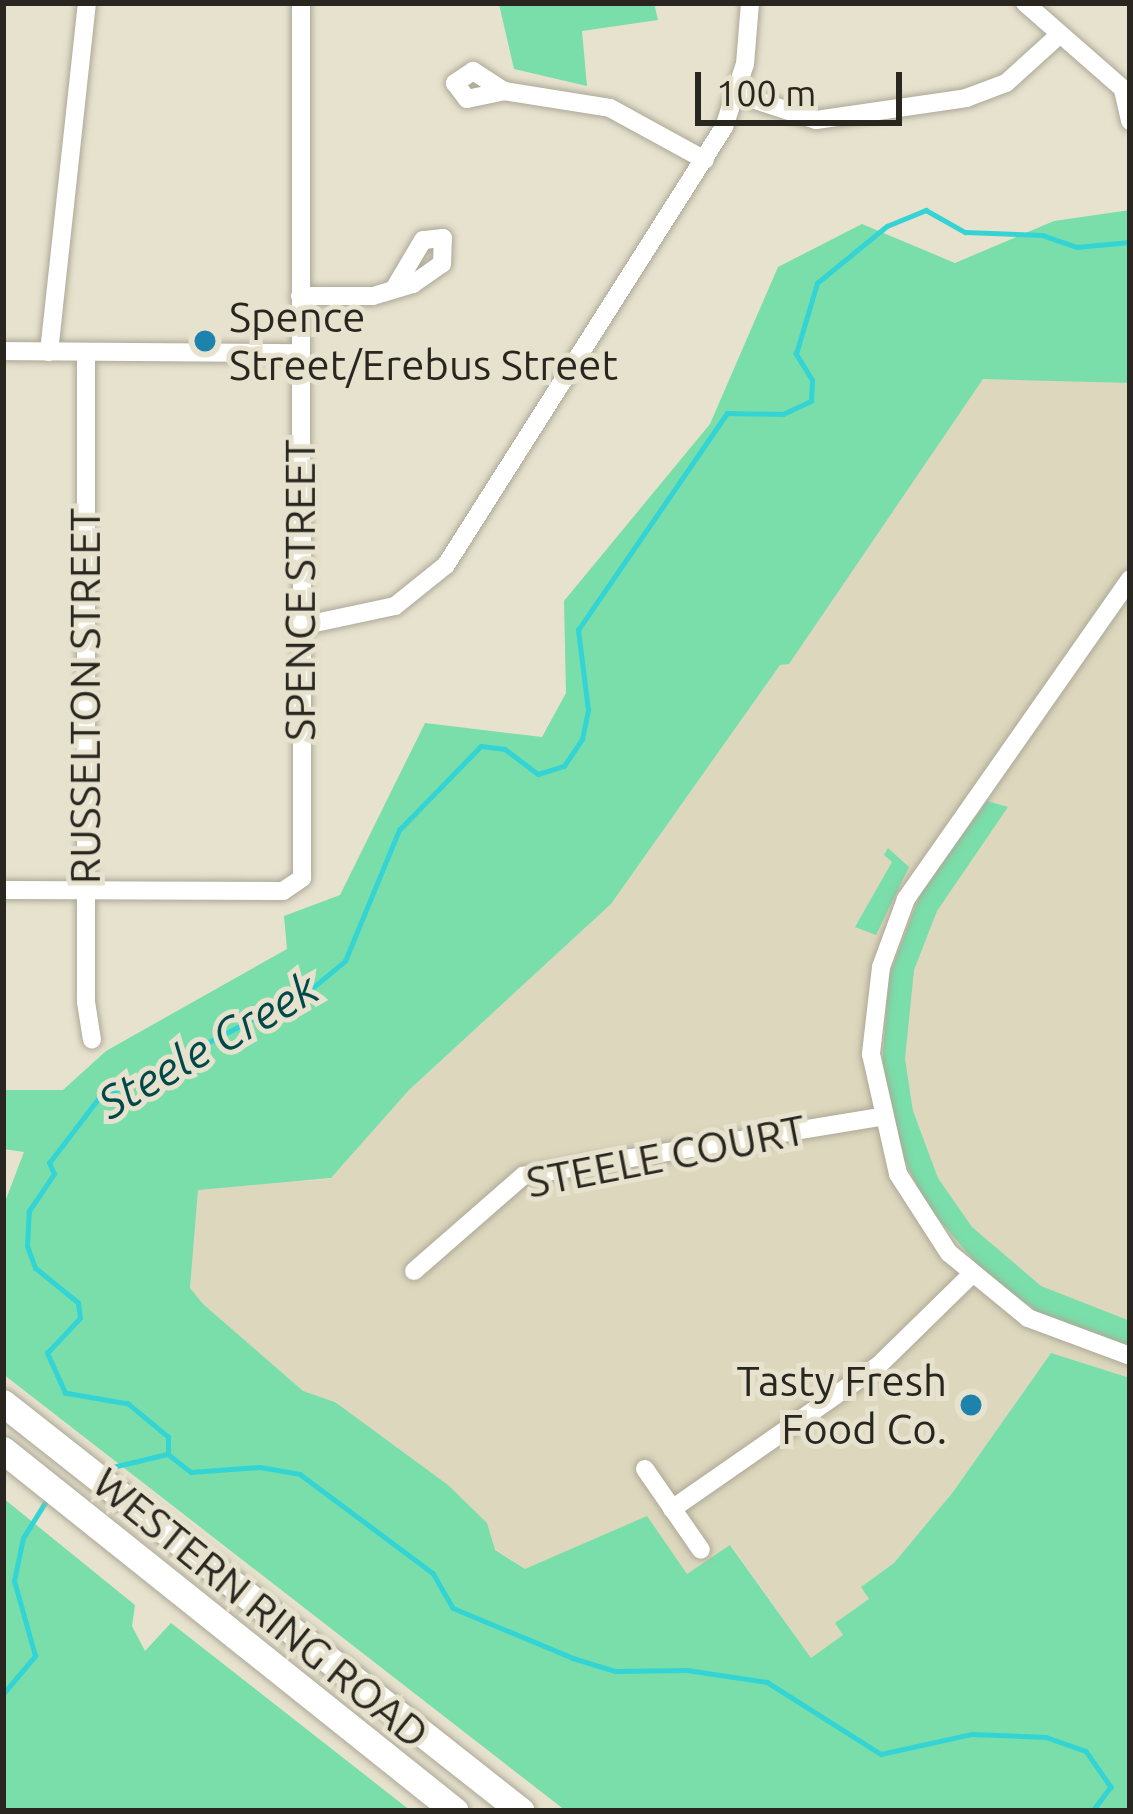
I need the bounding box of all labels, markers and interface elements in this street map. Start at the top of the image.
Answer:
scale bar [701,48,908,122]
text: 100 m [716,72,816,113]
place label: Spence Street/Erebus Street [229,292,618,391]
marker: Spence Street/Erebus Street [192,328,218,354]
street label: SPENCE STREET [275,439,325,741]
street label: RUSSELTON STREET [60,508,110,884]
water label: Steele Creek [88,960,328,1130]
street label: STEELE COURT [522,1104,810,1208]
place label: Tasty Fresh Food Co. [736,1356,947,1454]
marker: Tasty Fresh Food Co. [958,1392,984,1418]
street label: WESTERN RING ROAD [83,1457,439,1759]

